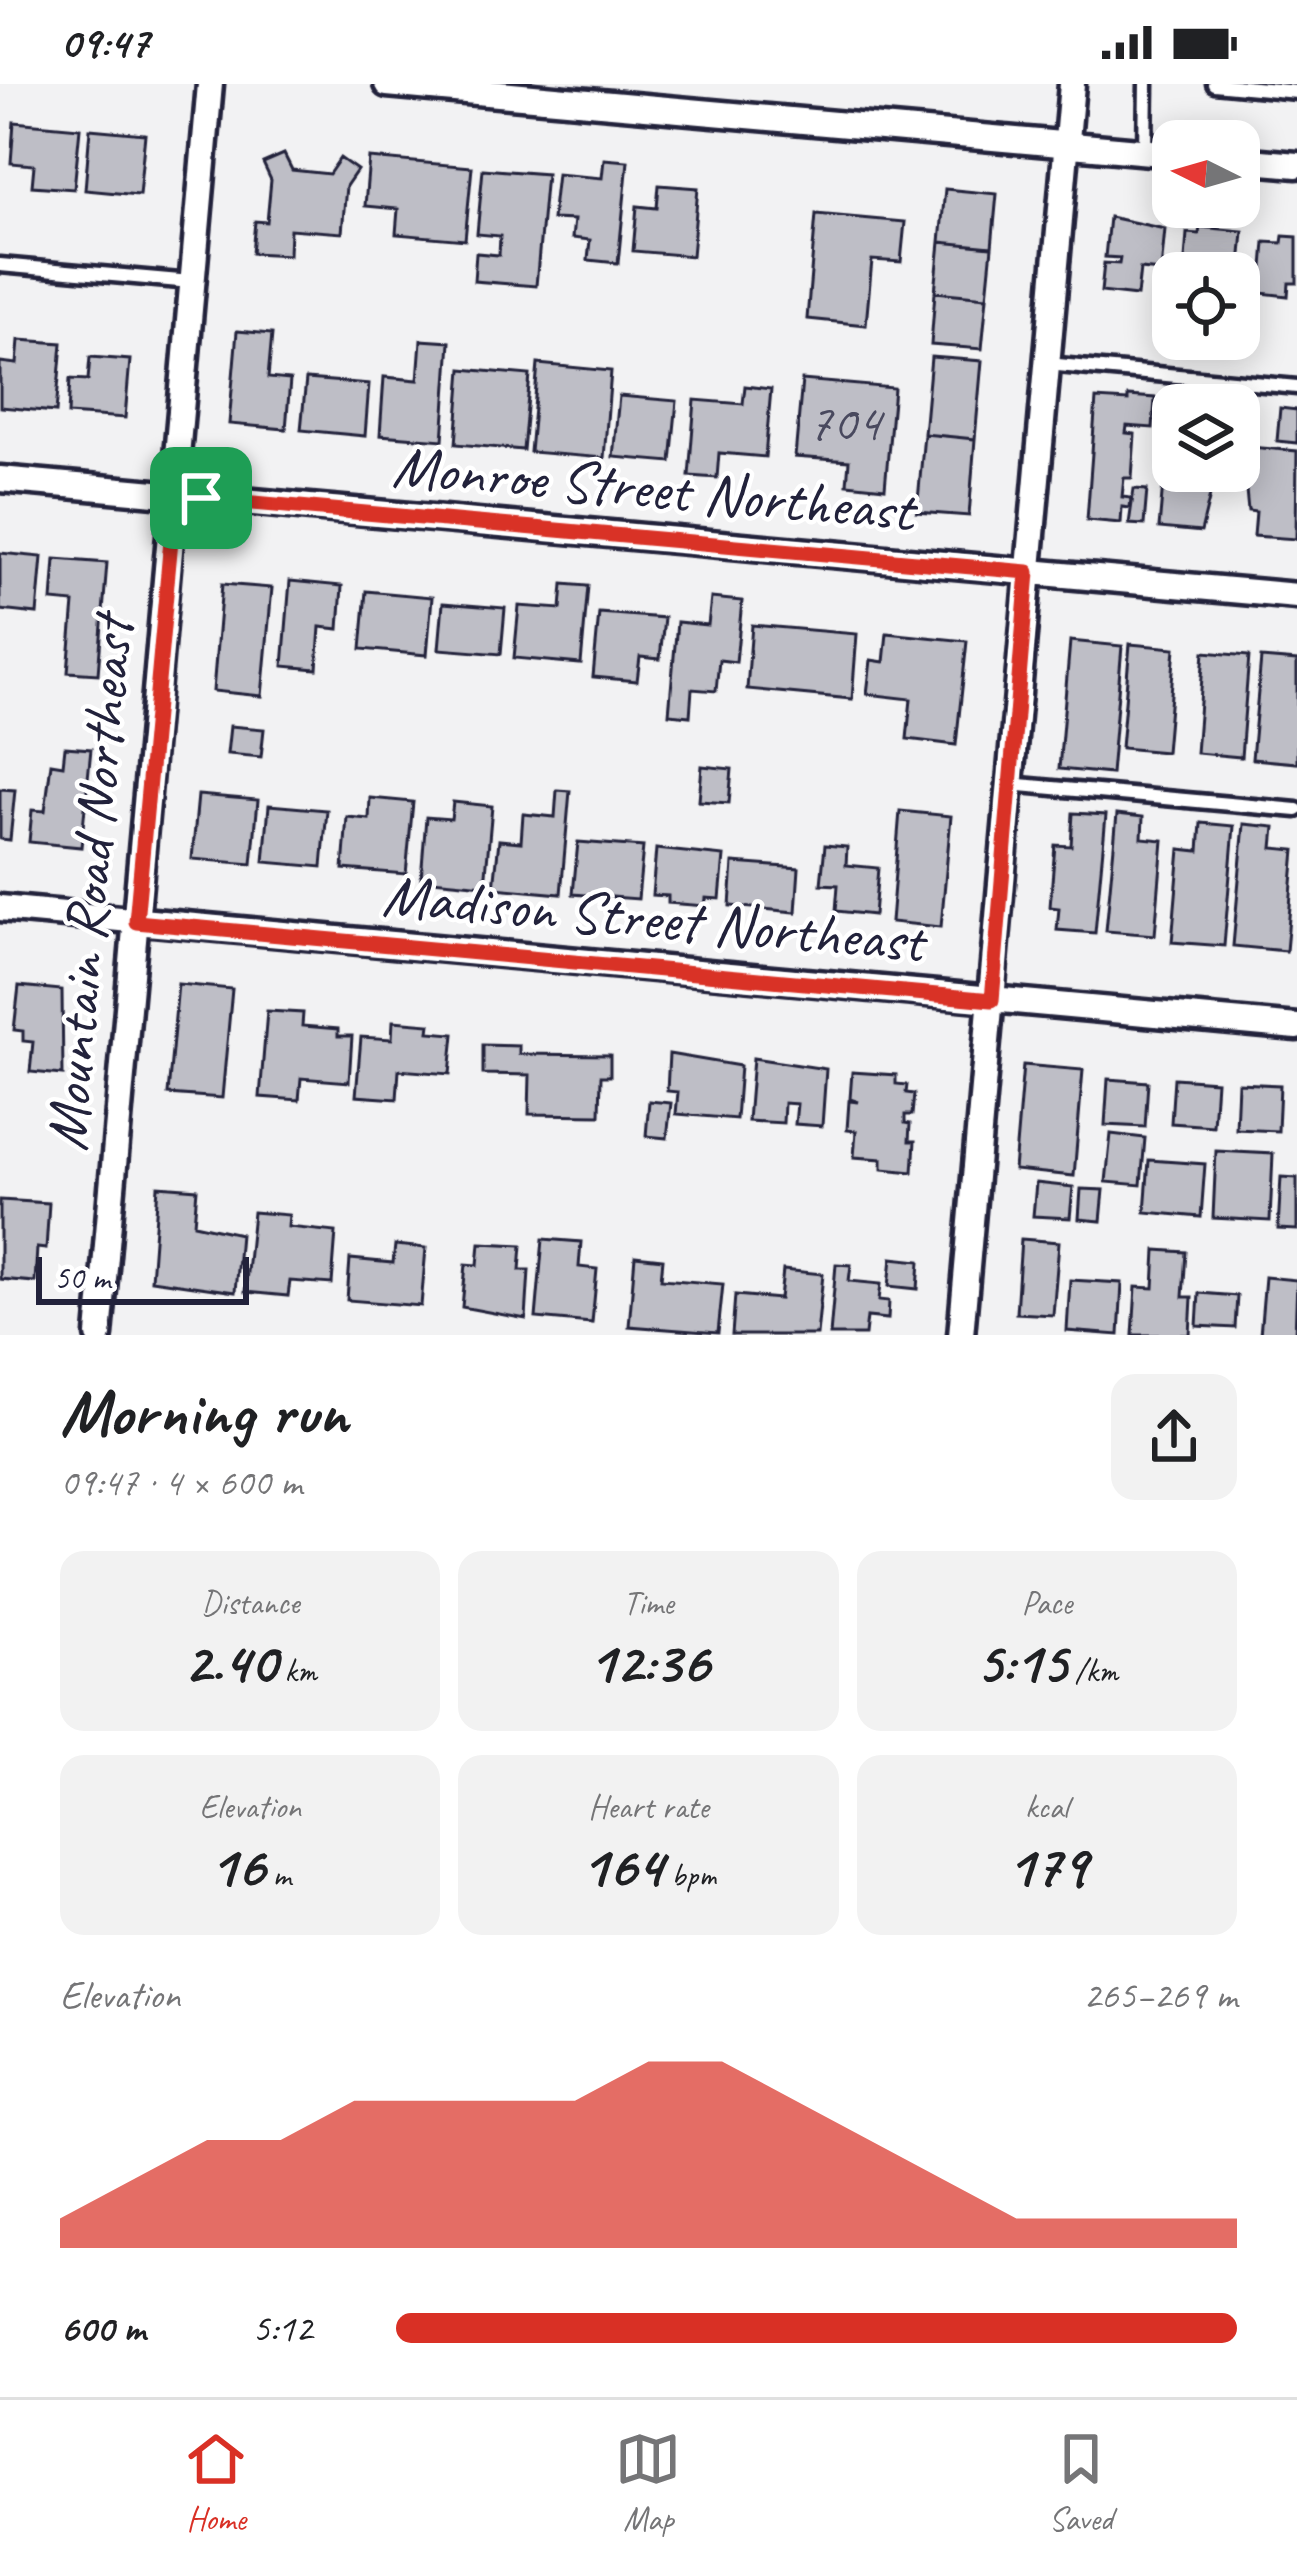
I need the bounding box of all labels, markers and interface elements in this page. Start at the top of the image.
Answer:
text: 09:47 [60,14,149,71]
north arrow [1152,120,1260,228]
map controls [1152,120,1260,492]
button: locate [1152,252,1260,360]
button: layers [1152,384,1260,492]
house number: 704 [808,388,885,456]
street label: Monroe Street Northeast [390,427,921,549]
pin [150,447,252,549]
icon: arrive [168,465,234,531]
street label: Mountain Road Northeast [28,606,151,1154]
street label: Madison Street Northeast [380,857,932,980]
scale bar [36,1251,249,1304]
text: 50 m [54,1257,110,1299]
text: Morning run [60,1371,348,1454]
button: share [1111,1374,1237,1500]
text: 09:47 · 4 × 600 m [60,1458,302,1507]
text: Distance [201,1582,299,1624]
text: Time [623,1582,674,1624]
text: Pace [1021,1582,1072,1624]
text: 2.40 [184,1624,276,1700]
text: 12:36 [588,1624,709,1700]
text: 5:15 [976,1624,1067,1700]
text: km [276,1650,317,1692]
text: /km [1067,1650,1118,1692]
text: Elevation [199,1786,301,1828]
text: Heart rate [588,1786,709,1828]
text: kcal [1025,1786,1069,1828]
text: 16 [209,1828,265,1904]
text: 164 [581,1828,663,1904]
text: 179 [1007,1828,1087,1904]
text: m [265,1854,291,1896]
text: bpm [663,1854,716,1896]
text: Elevation [60,1971,180,2020]
text: 265–269 m [1083,1971,1237,2020]
text: 600 m [60,2304,145,2353]
text: 5:12 [252,2304,312,2353]
tab: Home [183,2426,249,2540]
tab: Map [615,2426,681,2540]
tab: Saved [1048,2426,1114,2540]

